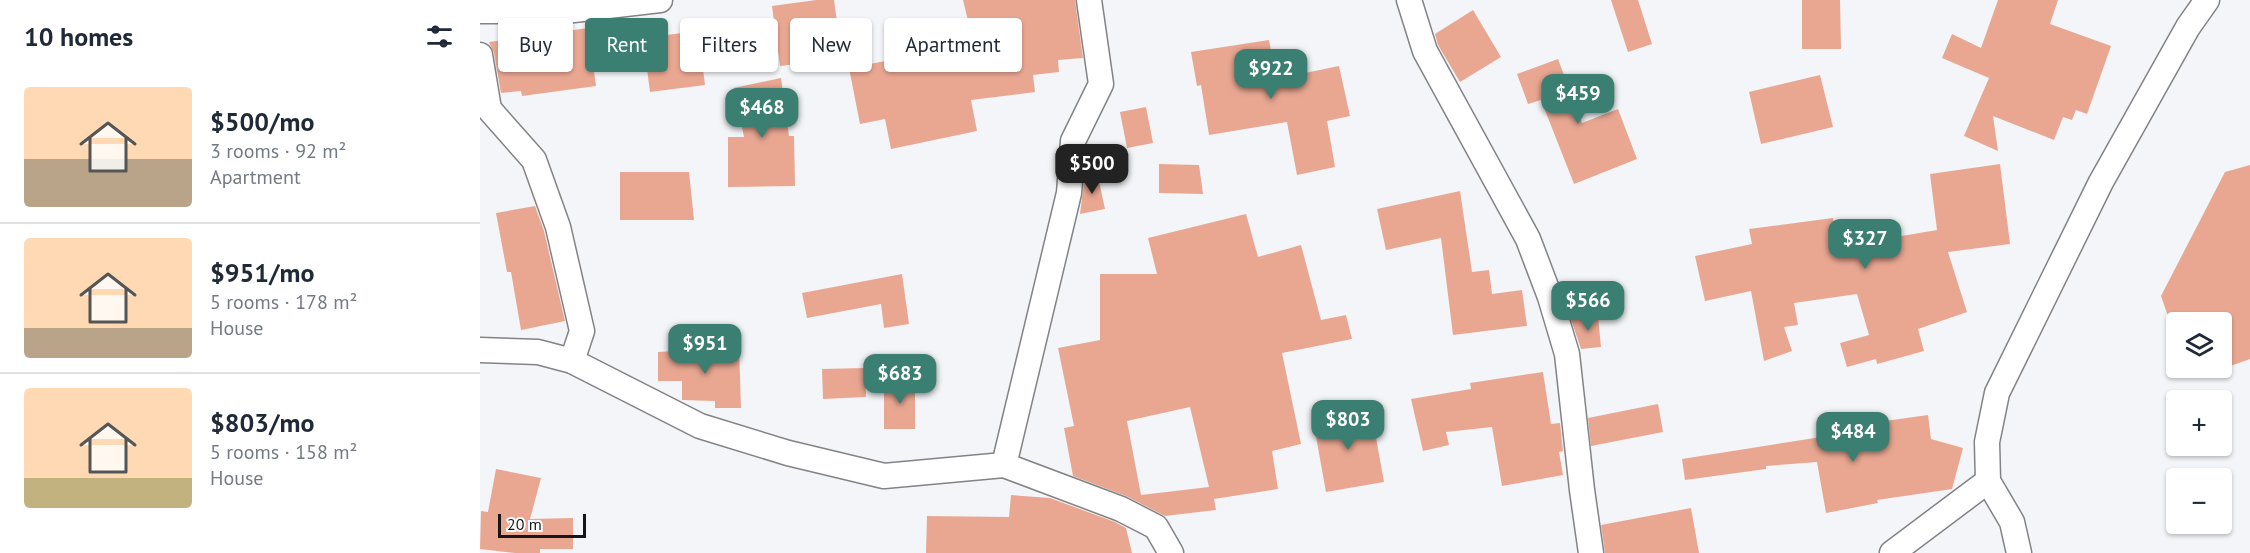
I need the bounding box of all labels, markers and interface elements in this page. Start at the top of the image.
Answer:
chip: Buy [498,18,573,72]
chip: Rent [585,18,668,72]
chip: Filters [680,18,778,72]
chip: New [790,18,872,72]
chip: Apartment [884,18,1022,72]
text: 10 homes [24,20,133,53]
icon: filters [423,20,456,53]
pin: $922 [1235,49,1307,100]
text: $922 [1248,55,1294,81]
pin: $459 [1542,74,1614,125]
text: $459 [1555,80,1601,106]
pin: $468 [726,88,798,139]
text: $468 [739,94,785,120]
text: $500/mo [210,105,314,138]
icon: home [72,111,144,183]
text: 3 rooms · 92 m² [210,138,346,164]
pin: $500 [1056,144,1128,195]
text: $500 [1069,150,1115,176]
text: Apartment [210,164,301,190]
pin: $327 [1829,219,1901,270]
text: $327 [1842,225,1888,251]
text: $951/mo [210,256,314,289]
icon: home [72,262,144,334]
pin: $566 [1552,281,1624,332]
text: $566 [1565,287,1611,313]
text: 5 rooms · 178 m² [210,289,357,315]
map controls [2166,312,2232,534]
button: layers [2166,312,2232,378]
text: House [210,315,264,341]
pin: $951 [669,324,741,375]
text: $951 [682,330,728,356]
pin: $683 [864,354,936,405]
text: $683 [877,360,923,386]
button: + [2166,390,2232,456]
pin: $803 [1312,400,1384,451]
text: $803/mo [210,406,314,439]
text: $803 [1325,406,1371,432]
icon: home [72,412,144,484]
pin: $484 [1817,412,1889,463]
text: $484 [1830,418,1876,444]
text: 5 rooms · 158 m² [210,439,357,465]
text: House [210,465,264,491]
button: − [2166,468,2232,534]
scale bar [498,511,586,538]
text: 20 m [507,514,542,534]

